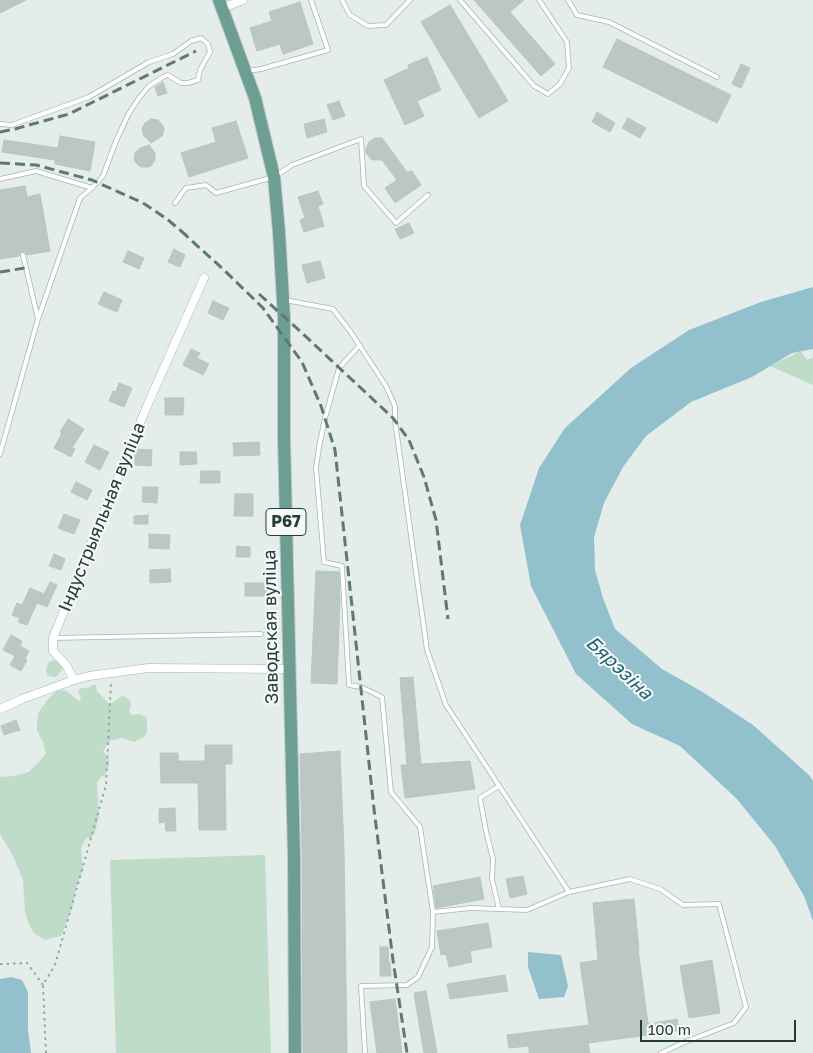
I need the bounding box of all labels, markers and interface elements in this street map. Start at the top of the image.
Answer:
street label: Індустрыяльная вуліца [54,419,150,615]
road number: Р67 [266,508,306,536]
street label: Заводская вуліца [259,549,283,705]
water label: Бярэзіна [581,631,657,705]
scale bar [643,1010,799,1042]
text: 100 m [648,1020,691,1038]

